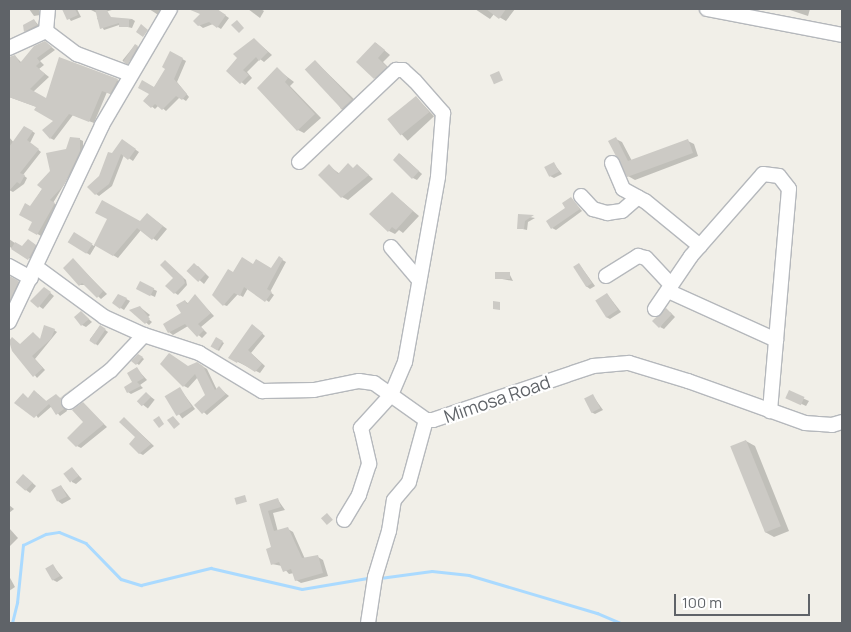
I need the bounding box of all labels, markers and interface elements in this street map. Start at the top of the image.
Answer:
street label: Mimosa Road [441,371,553,427]
scale bar [676,584,812,616]
text: 100 m [682,592,722,613]

